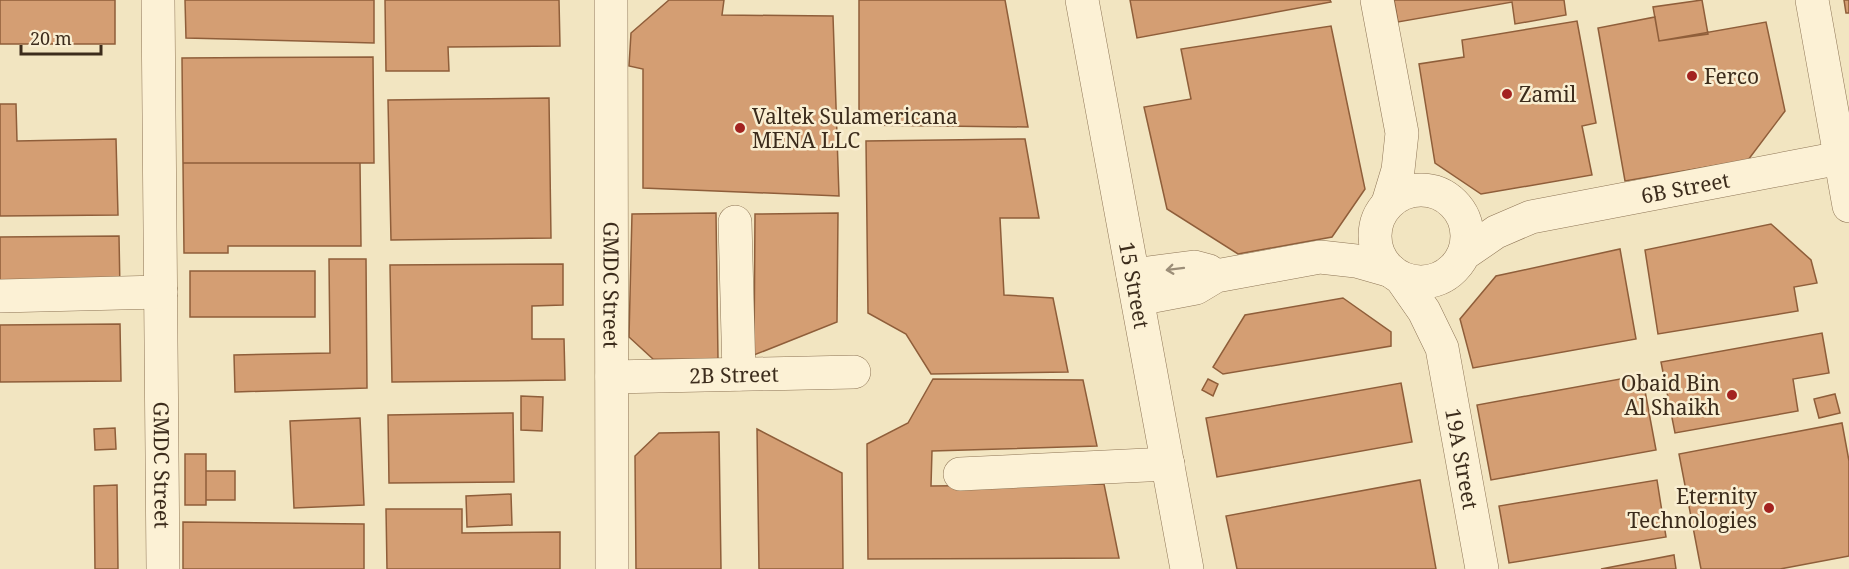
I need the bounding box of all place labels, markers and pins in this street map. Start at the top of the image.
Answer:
place label: Ferco [1704,62,1759,90]
marker: Ferco [1685,69,1699,83]
place label: Zamil [1519,80,1577,108]
marker: Zamil [1500,87,1514,101]
place label: Valtek Sulamericana MENA LLC [752,102,958,154]
marker: Valtek Sulamericana MENA LLC [733,121,747,135]
place label: Obaid Bin Al Shaikh [1621,369,1720,421]
marker: Obaid Bin Al Shaikh [1725,388,1739,402]
place label: Eternity Technologies [1627,482,1757,534]
marker: Eternity Technologies [1762,501,1776,515]

